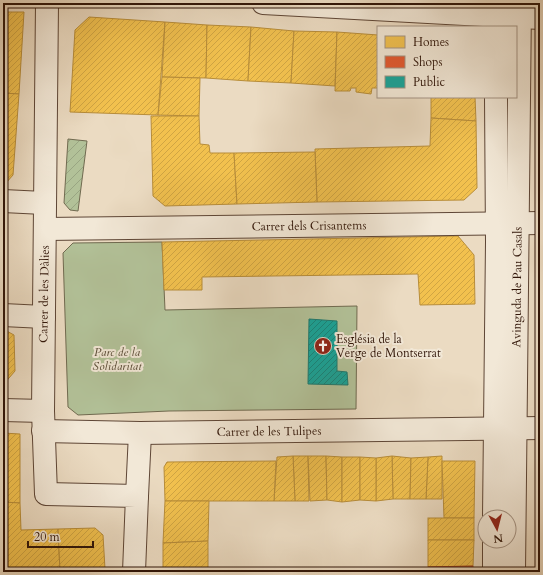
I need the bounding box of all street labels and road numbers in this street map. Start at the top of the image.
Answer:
street label: Carrer dels Crisantems [251,217,366,234]
street label: Avinguda de Pau Casals [508,227,526,348]
street label: Carrer de les Dàlies [35,245,53,343]
street label: Carrer de les Tulipes [216,423,321,440]

